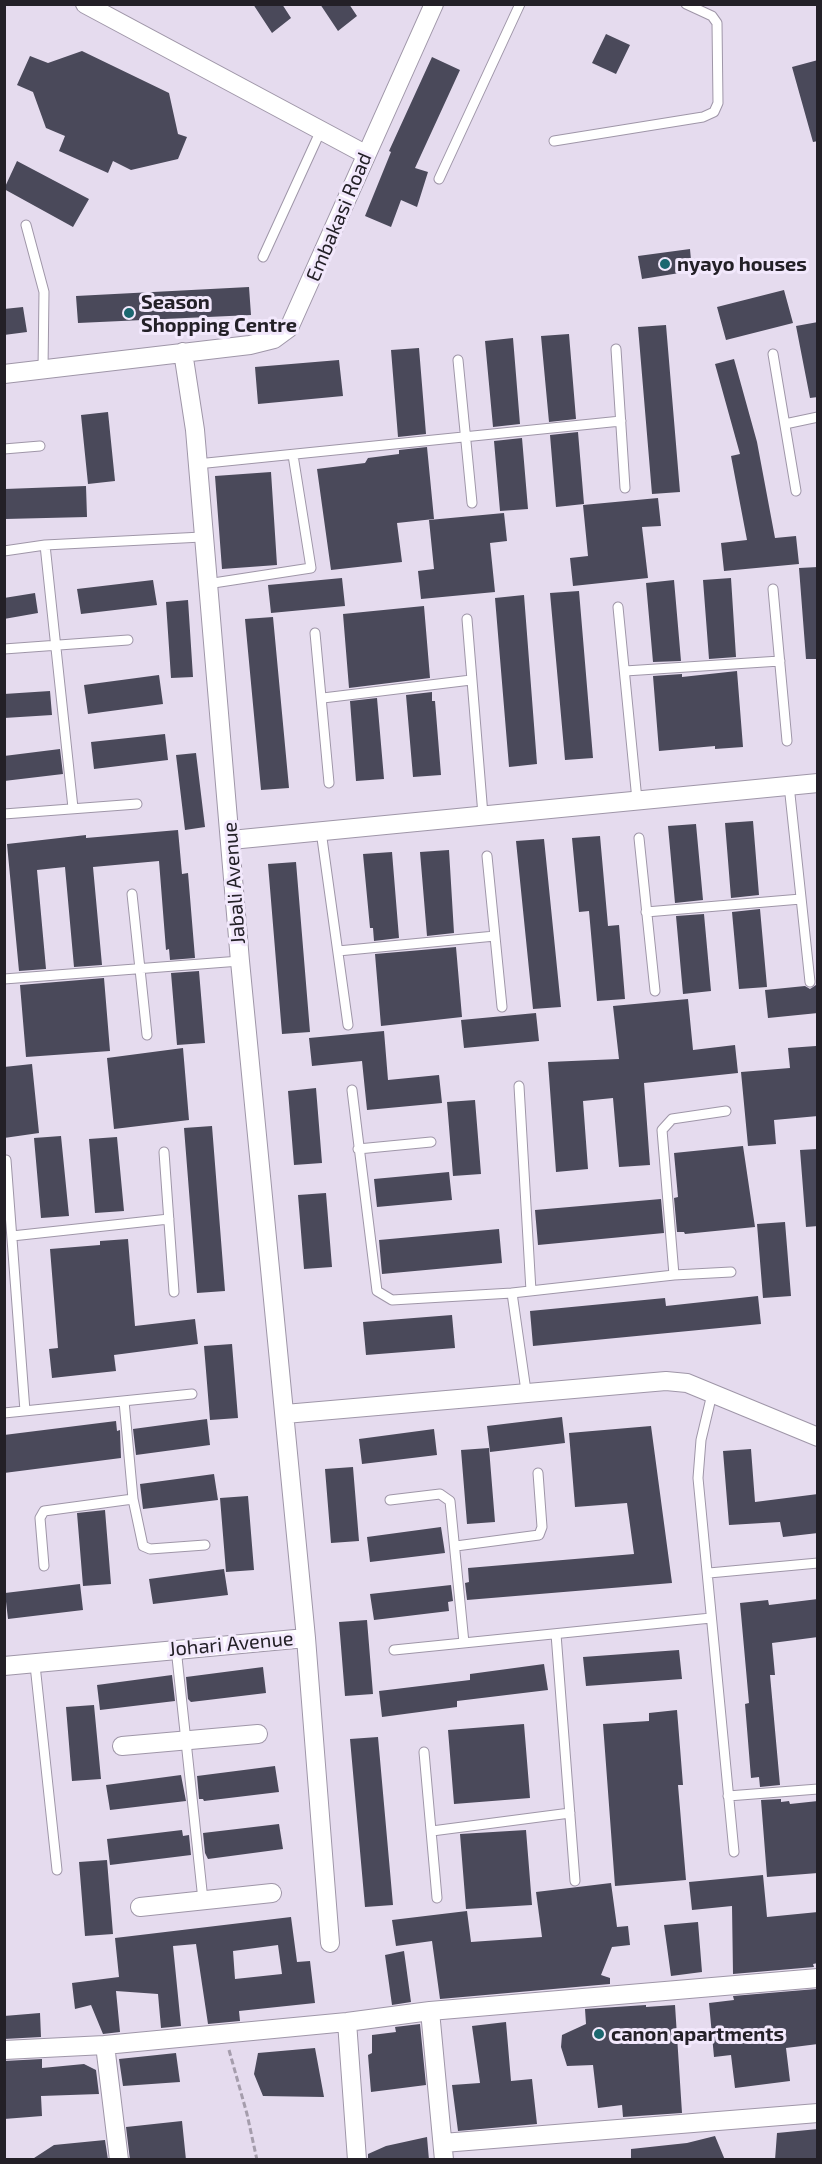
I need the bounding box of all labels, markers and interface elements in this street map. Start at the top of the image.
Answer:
street label: Embakasi Road [301,149,377,285]
place label: nyayo houses [677,252,807,276]
marker: nyayo houses [658,257,672,271]
place label: Season Shopping Centre [141,290,297,337]
marker: Season Shopping Centre [122,306,136,320]
street label: Jabali Avenue [218,821,250,945]
street label: Johari Avenue [168,1627,294,1661]
place label: canon apartments [611,2022,784,2046]
marker: canon apartments [592,2027,606,2041]

